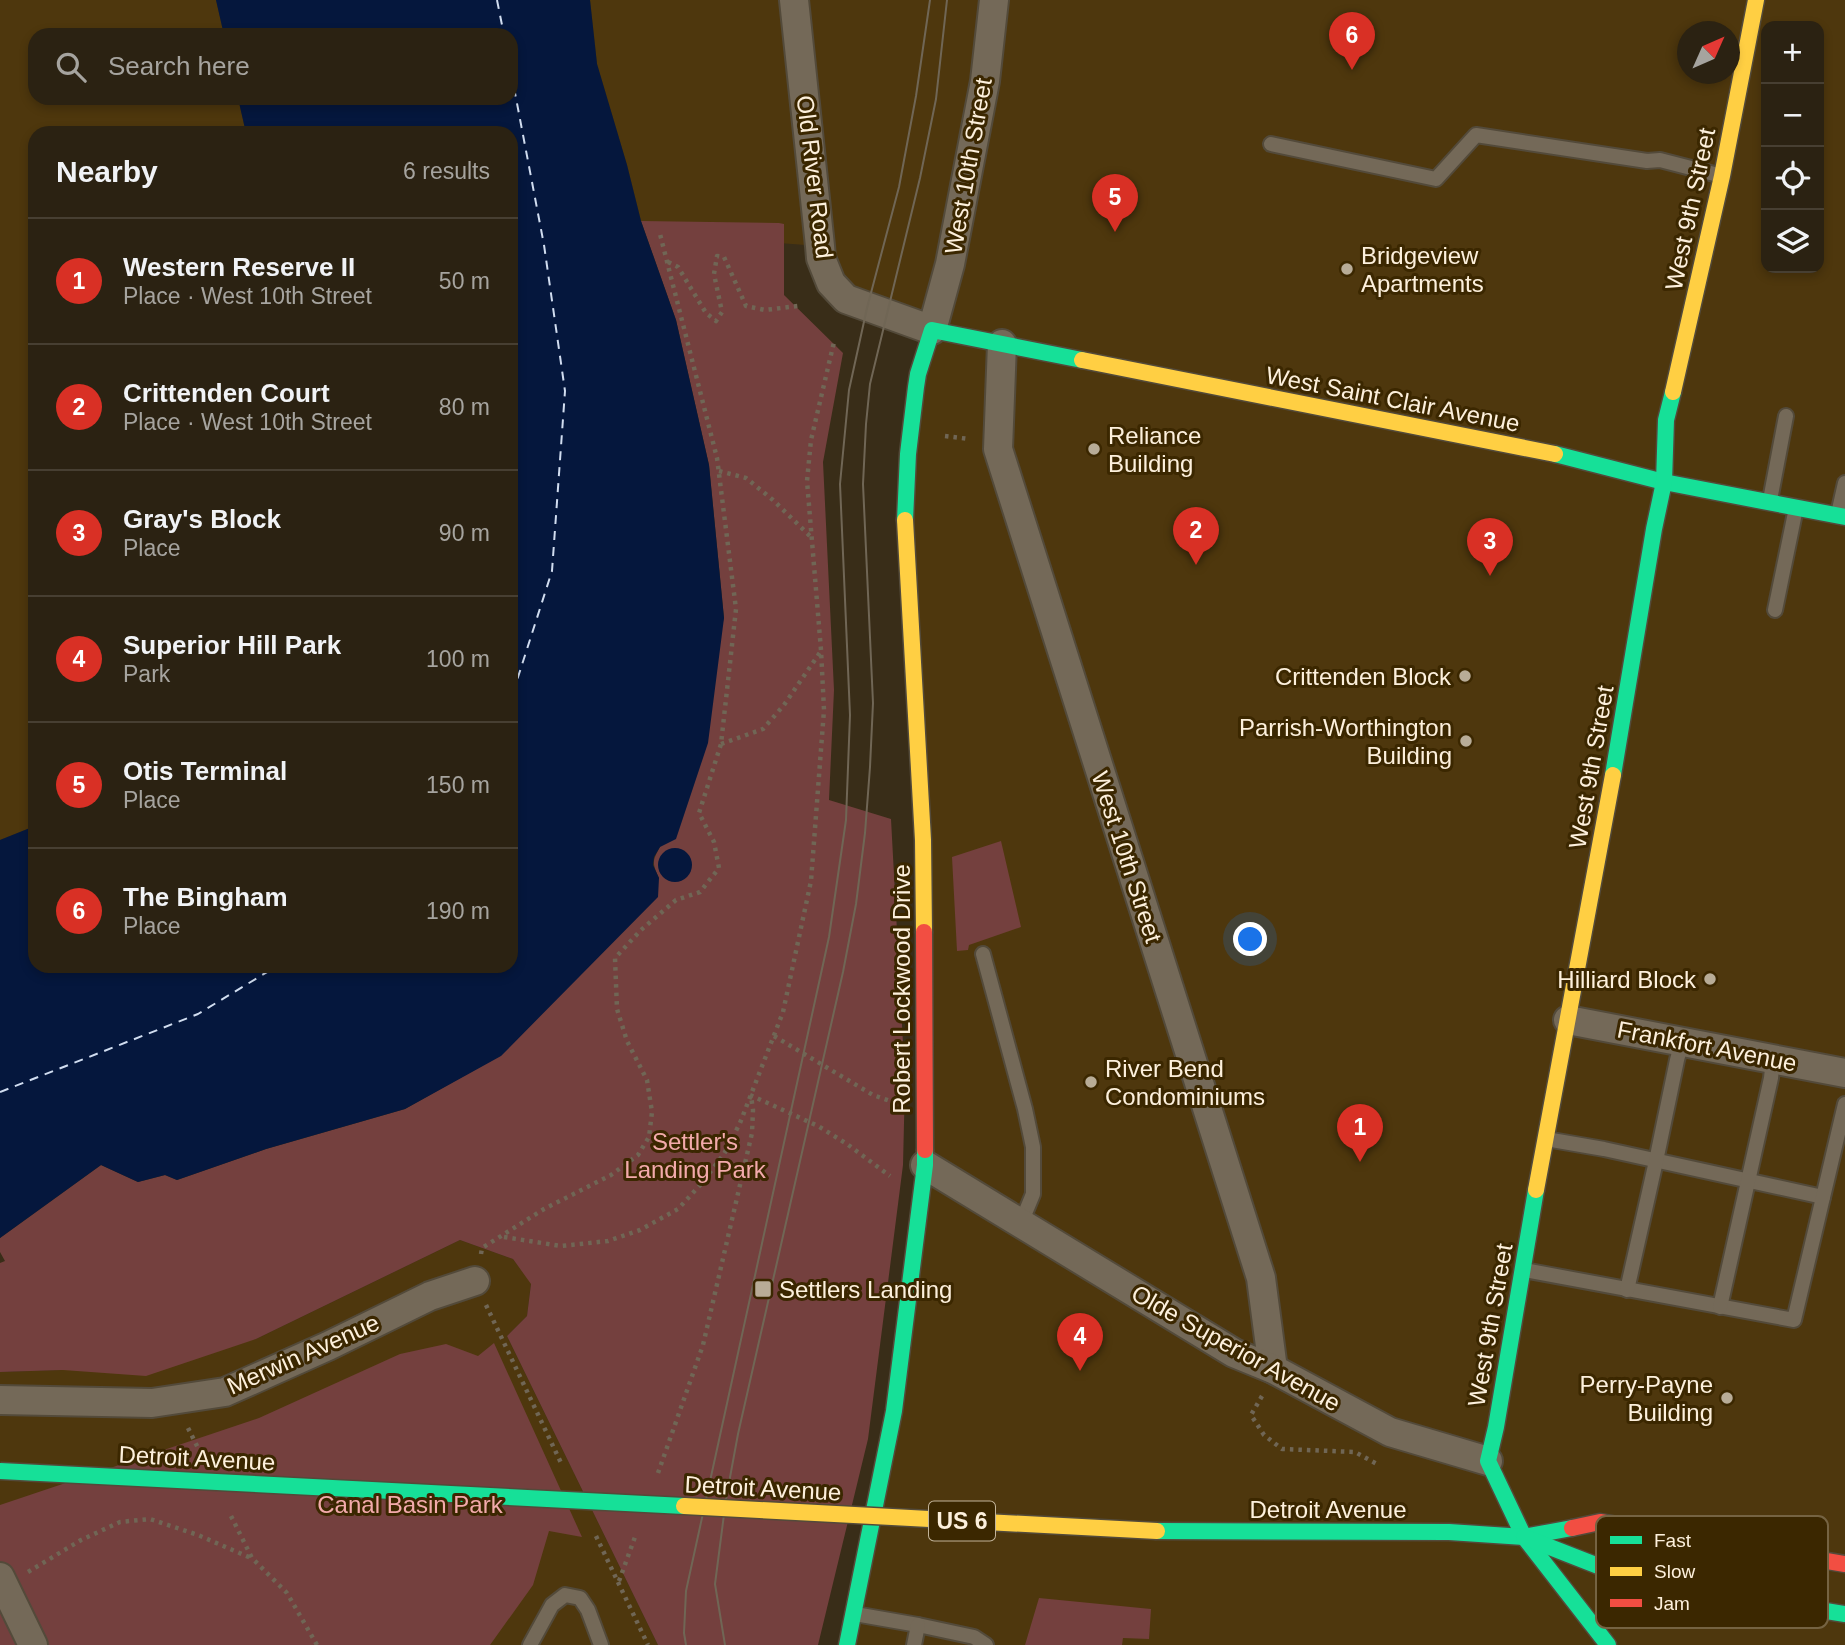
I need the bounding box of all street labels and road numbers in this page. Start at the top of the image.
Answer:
street label: West 10th Street [939,76,997,256]
street label: Old River Road [792,94,838,260]
street label: West 9th Street [1660,125,1720,292]
street label: West Saint Clair Avenue [1264,361,1522,437]
street label: West 9th Street [1563,683,1619,851]
street label: West 10th Street [1087,768,1167,946]
street label: Robert Lockwood Drive [888,864,915,1114]
street label: Frankfort Avenue [1615,1015,1799,1077]
street label: West 9th Street [1462,1241,1518,1409]
street label: Olde Superior Avenue [1127,1279,1345,1417]
street label: Merwin Avenue [223,1308,383,1400]
street label: Detroit Avenue [118,1440,276,1476]
street label: Detroit Avenue [684,1470,842,1506]
street label: Detroit Avenue [1250,1496,1407,1523]
road number: US 6 [929,1502,995,1540]

